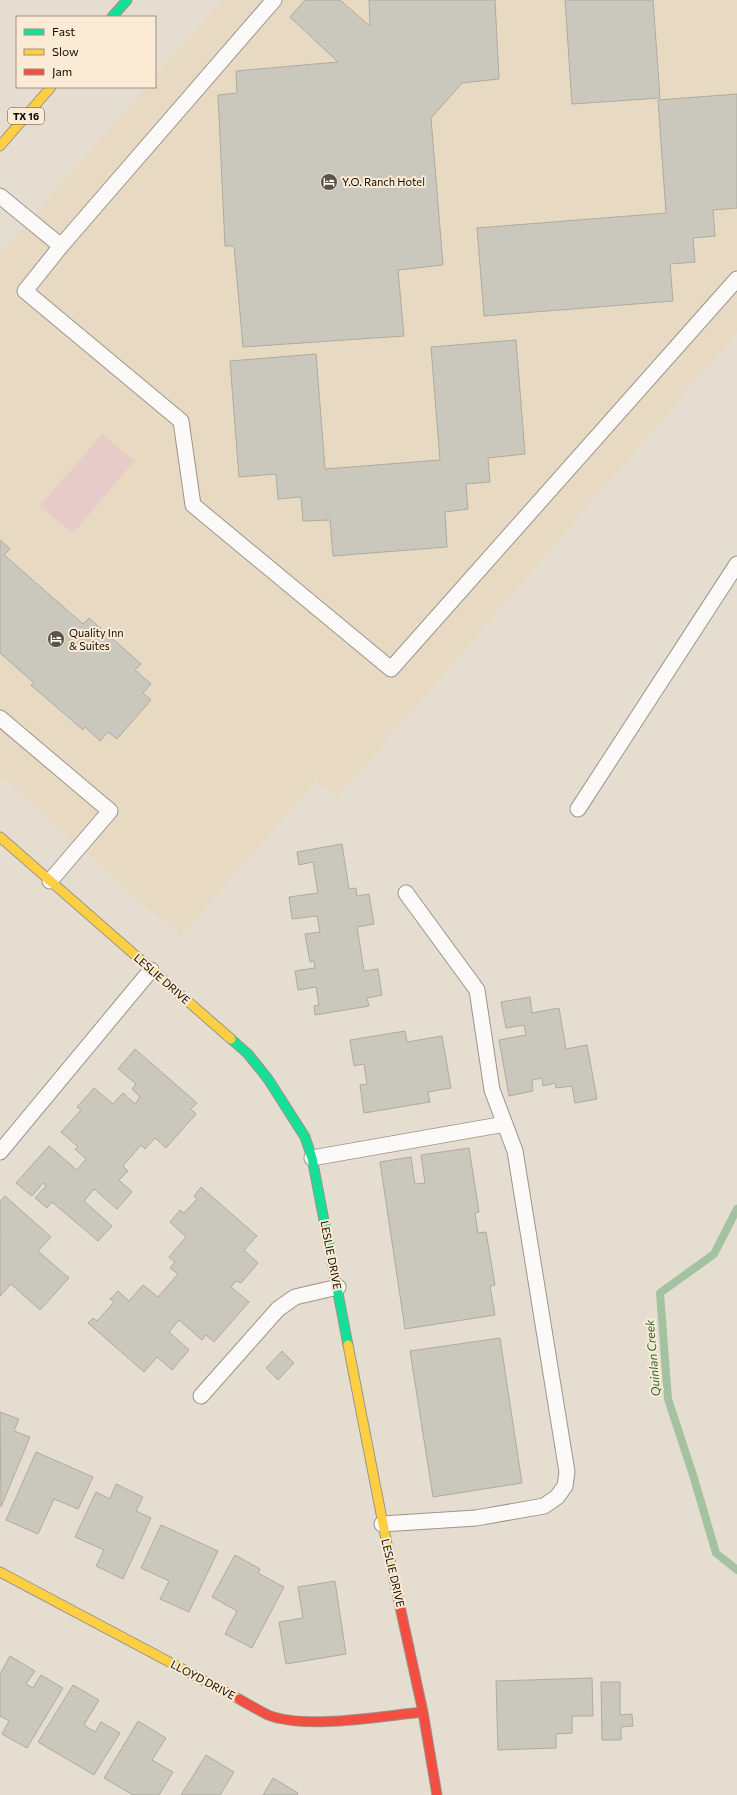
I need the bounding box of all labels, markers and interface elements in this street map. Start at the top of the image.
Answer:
legend [16,16,156,88]
text: Fast [52,24,75,38]
text: Slow [52,44,79,58]
text: Jam [52,64,72,79]
road number: TX 16 [8,108,44,124]
hotel icon: Y.O. Ranch Hotel [319,172,339,192]
place label: Y.O. Ranch Hotel [342,175,425,188]
place label: Quality Inn & Suites [69,626,124,652]
hotel icon: Quality Inn & Suites [46,629,66,649]
street label: LESLIE DRIVE [132,951,193,1006]
street label: LESLIE DRIVE [318,1219,345,1290]
water label: Quinlan Creek [642,1319,662,1397]
street label: LESLIE DRIVE [379,1537,408,1608]
street label: LLOYD DRIVE [169,1657,238,1702]

